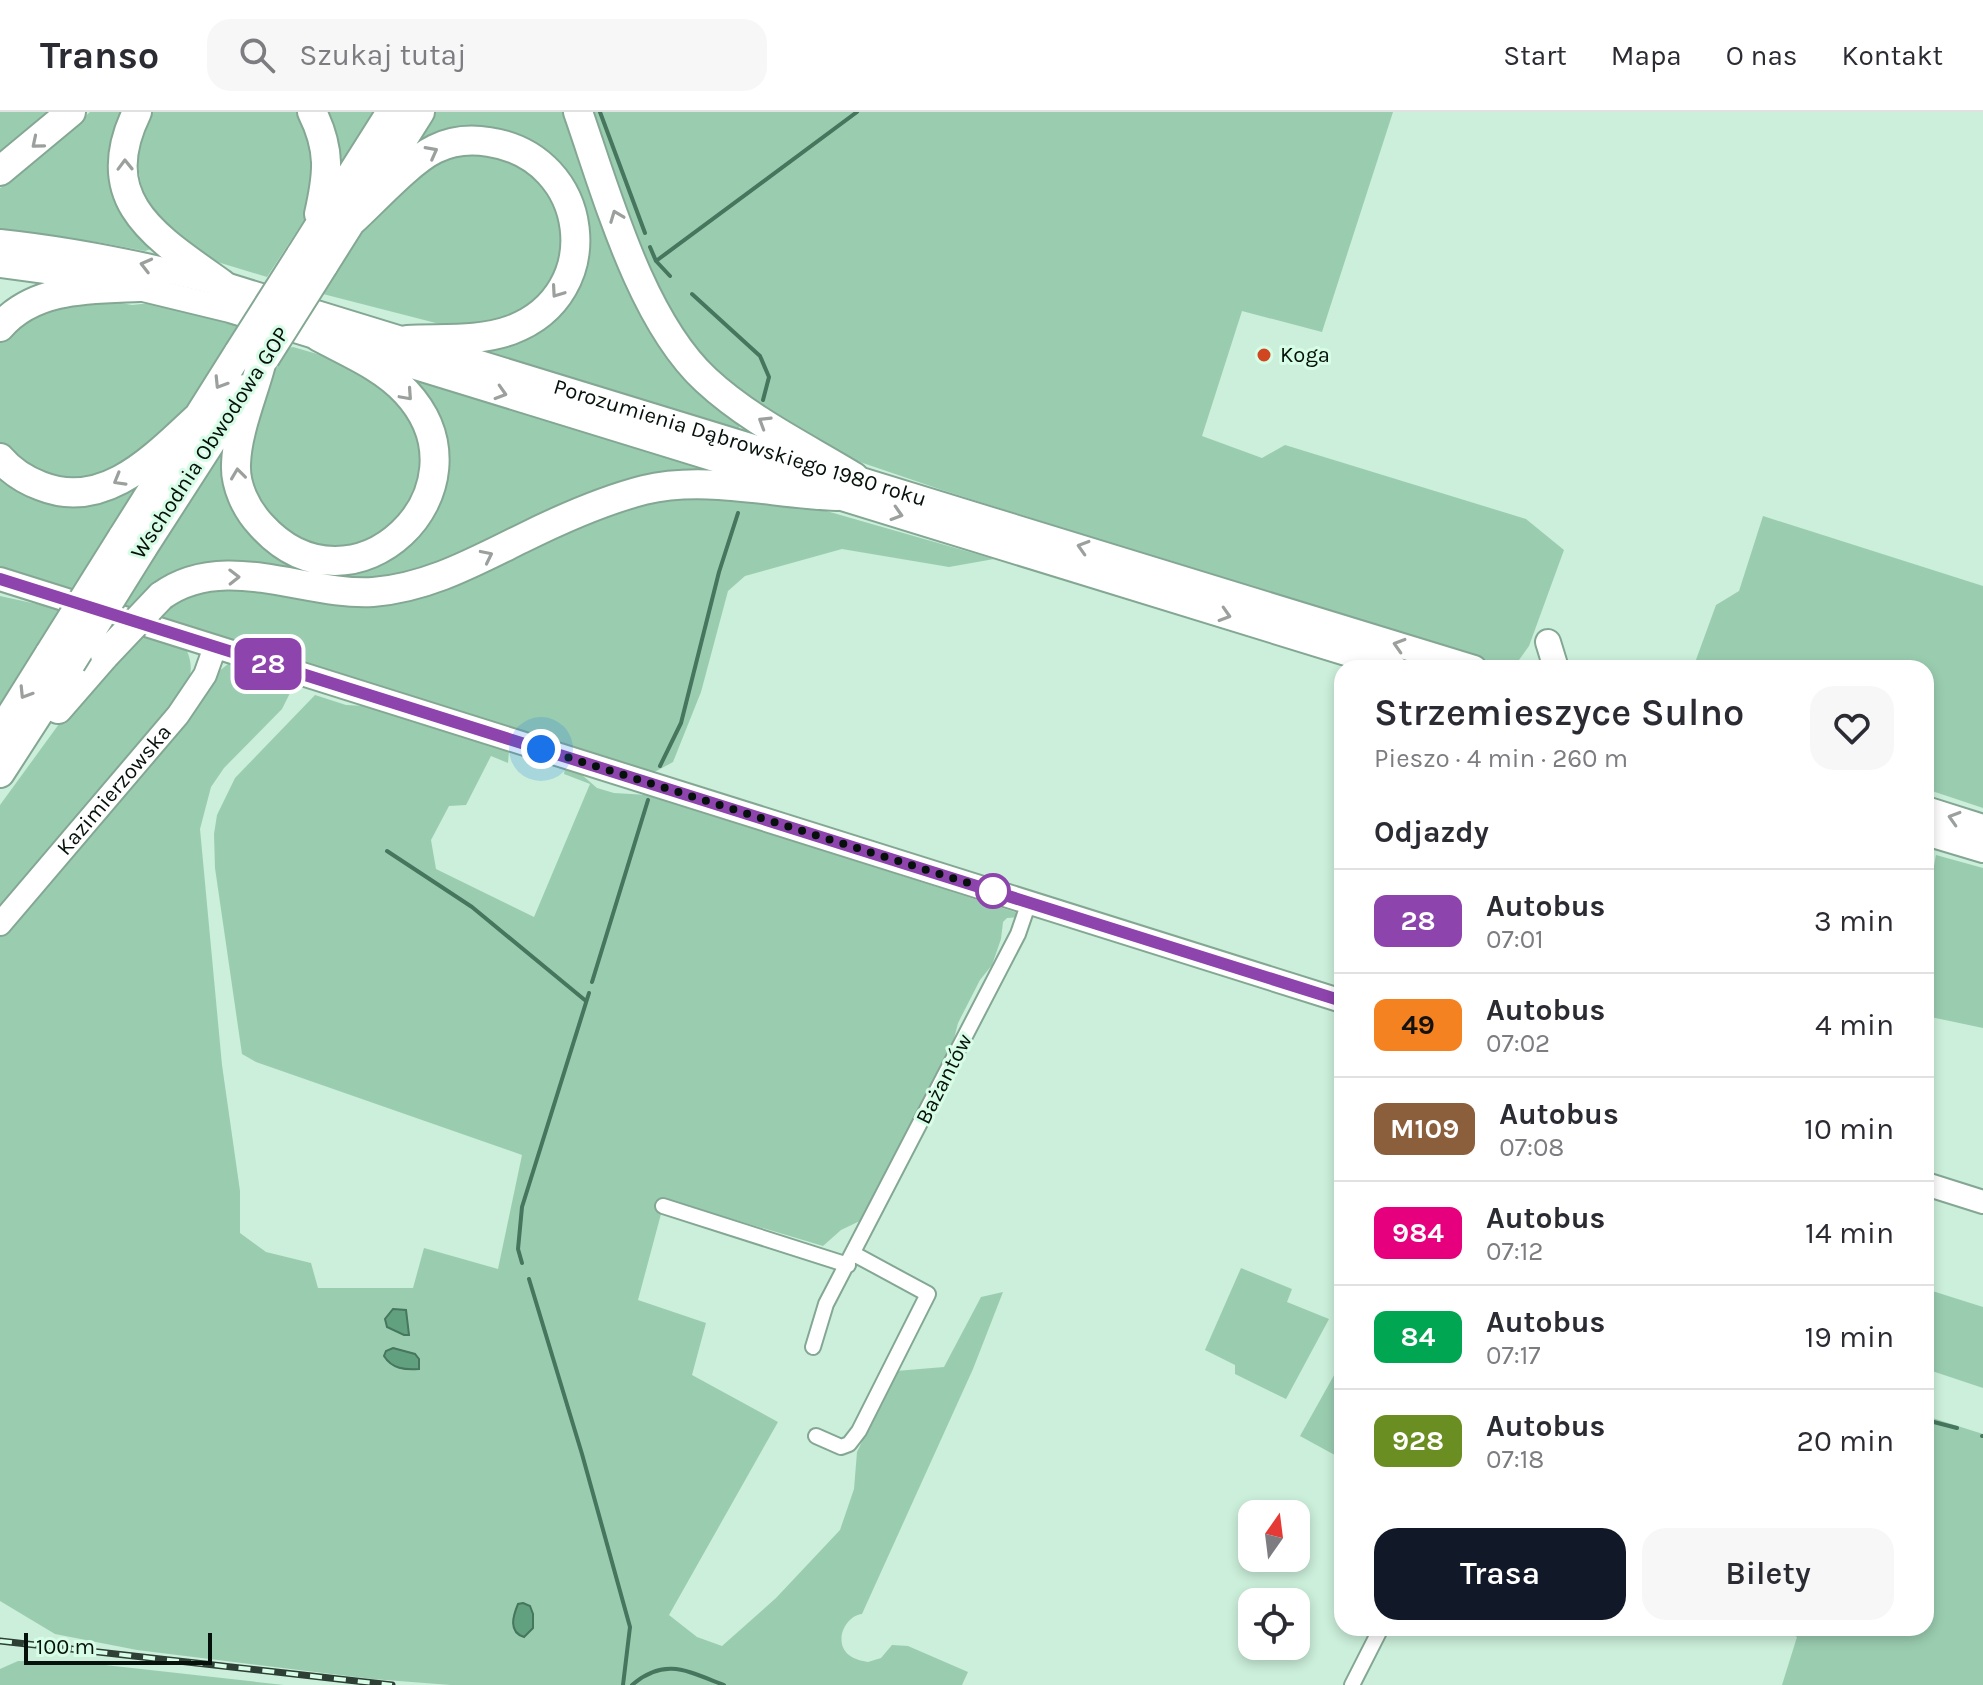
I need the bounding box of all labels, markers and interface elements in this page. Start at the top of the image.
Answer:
search box [207,19,767,91]
text: Transo [40,33,159,78]
icon: search [235,33,279,77]
text: Szukaj tutaj [299,37,466,73]
text: Start [1503,39,1567,72]
text: Mapa [1611,39,1682,72]
text: O nas [1726,39,1798,72]
text: Kontakt [1842,39,1943,72]
one-way arrow [31,133,46,148]
one-way arrow [424,147,438,162]
one-way arrow [116,158,133,171]
one-way arrow [609,210,626,224]
one-way arrow [140,257,154,274]
one-way arrow [552,284,567,298]
street label: Wschodnia Obwodowa GOP [125,322,295,564]
place label: Koga [1280,342,1330,368]
marker: Koga [1255,346,1273,364]
one-way arrow [214,374,230,389]
street label: Porozumienia Dąbrowskiego 1980 roku [551,374,930,512]
one-way arrow [493,384,507,400]
one-way arrow [398,385,412,400]
one-way arrow [758,417,772,432]
one-way arrow [230,468,247,481]
one-way arrow [113,470,128,486]
one-way arrow [890,505,904,521]
one-way arrow [1076,540,1090,556]
one-way arrow [479,550,493,566]
one-way arrow [228,568,241,586]
one-way arrow [1217,606,1231,622]
line badge: 28 [232,638,304,690]
one-way arrow [1393,638,1407,654]
text: 28 [250,647,286,680]
one-way arrow [19,684,35,699]
button: heart [1810,686,1894,770]
text: Strzemieszyce Sulno [1374,690,1744,735]
street label: Kazimierzowska [51,719,177,861]
your location [521,729,561,769]
text: Pieszo · 4 min · 260 m [1374,743,1628,774]
one-way arrow [1948,811,1962,827]
text: Odjazdy [1374,814,1489,850]
unlabelled marker [976,874,1010,908]
text: Autobus [1486,888,1605,924]
text: 3 min [1814,903,1894,939]
text: 28 [1400,904,1436,937]
text: 07:01 [1486,924,1544,955]
text: Autobus [1486,992,1605,1028]
text: 4 min [1815,1007,1894,1043]
text: 49 [1401,1008,1435,1041]
text: 07:02 [1486,1028,1550,1059]
street label: Bażantów [910,1029,978,1128]
text: Autobus [1499,1096,1619,1132]
text: 10 min [1804,1111,1894,1147]
text: M109 [1390,1112,1459,1145]
text: 07:08 [1499,1132,1564,1163]
text: Autobus [1486,1200,1605,1236]
text: 14 min [1805,1215,1894,1251]
text: 984 [1392,1216,1444,1249]
text: 07:12 [1486,1236,1543,1267]
text: Autobus [1486,1304,1605,1340]
text: 19 min [1804,1319,1894,1355]
text: 84 [1401,1320,1435,1353]
text: 07:17 [1486,1340,1540,1371]
text: Autobus [1486,1408,1605,1444]
text: 20 min [1797,1423,1894,1459]
text: 928 [1392,1424,1444,1457]
text: 07:18 [1486,1444,1544,1475]
north arrow [1238,1500,1310,1572]
map controls [1238,1500,1310,1660]
button: Trasa [1374,1528,1626,1620]
button: Bilety [1642,1528,1894,1620]
button: locate [1238,1588,1310,1660]
scale bar [24,1629,212,1665]
text: 100 m [36,1634,95,1660]

